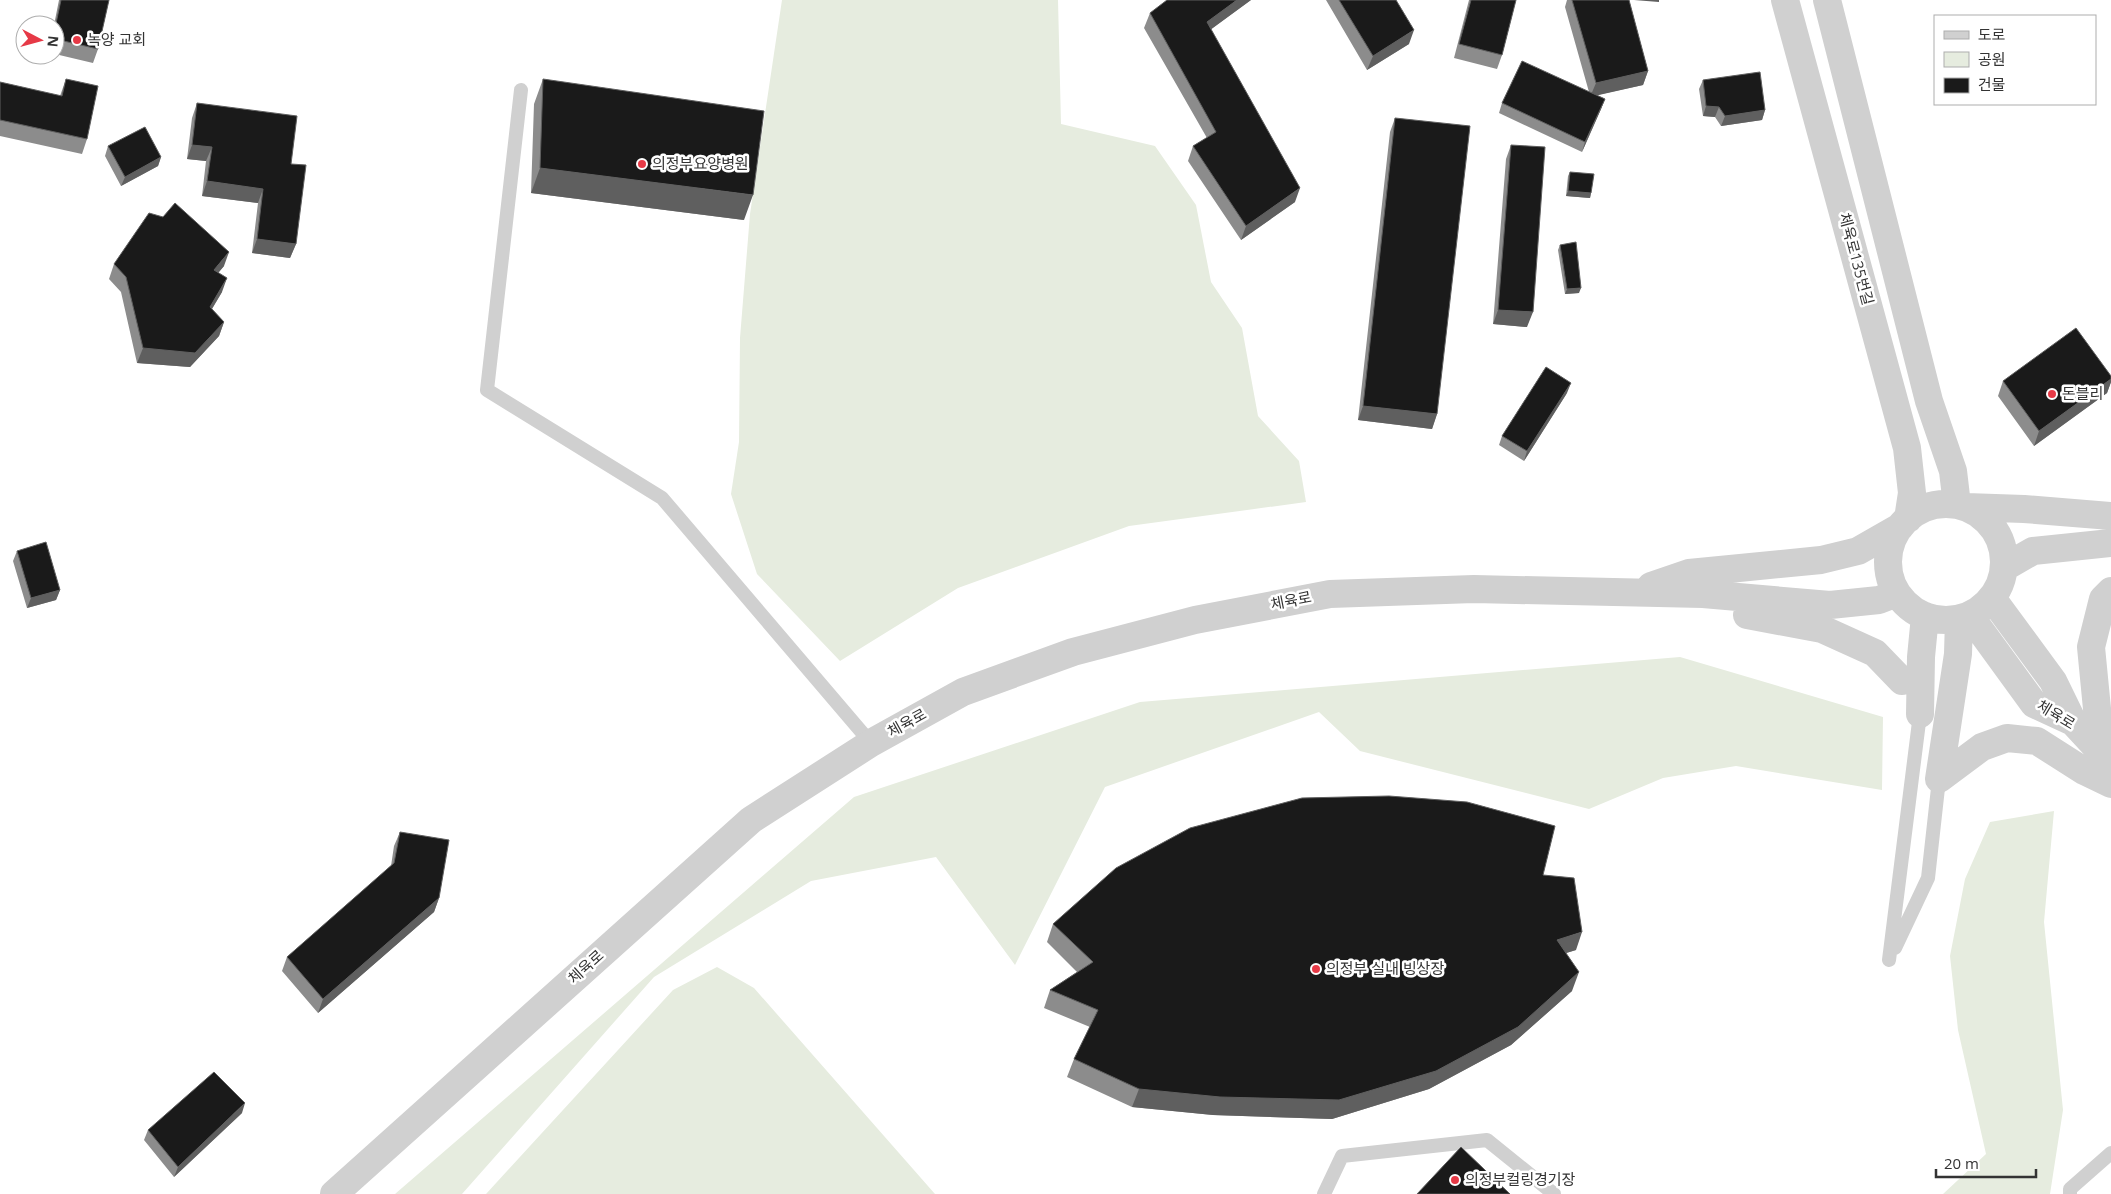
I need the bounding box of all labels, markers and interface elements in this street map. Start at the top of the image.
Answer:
north arrow [15,15,65,65]
legend [1934,15,2096,105]
text: 도로 [1978,24,2006,44]
place label: 녹양 교회 [87,29,146,49]
marker: 녹양 교회 [71,34,83,46]
text: N [43,35,63,48]
text: 공원 [1978,49,2006,69]
text: 건물 [1978,74,2006,94]
place label: 의정부요양병원 [652,153,749,173]
marker: 의정부요양병원 [636,158,648,170]
street label: 체육로135번길 [1835,210,1879,307]
place label: 돈블리 [2062,383,2103,403]
marker: 돈블리 [2046,388,2058,400]
street label: 체육로 [1269,586,1313,614]
street label: 체육로 [2034,695,2079,733]
street label: 체육로 [884,703,929,741]
street label: 체육로 [563,945,607,988]
place label: 의정부 실내 빙상장 [1326,958,1444,978]
marker: 의정부 실내 빙상장 [1310,963,1322,975]
scale bar [1936,1146,2036,1178]
text: 20 m [1944,1153,1979,1173]
place label: 의정부컬링경기장 [1465,1169,1576,1189]
marker: 의정부컬링경기장 [1449,1174,1461,1186]

